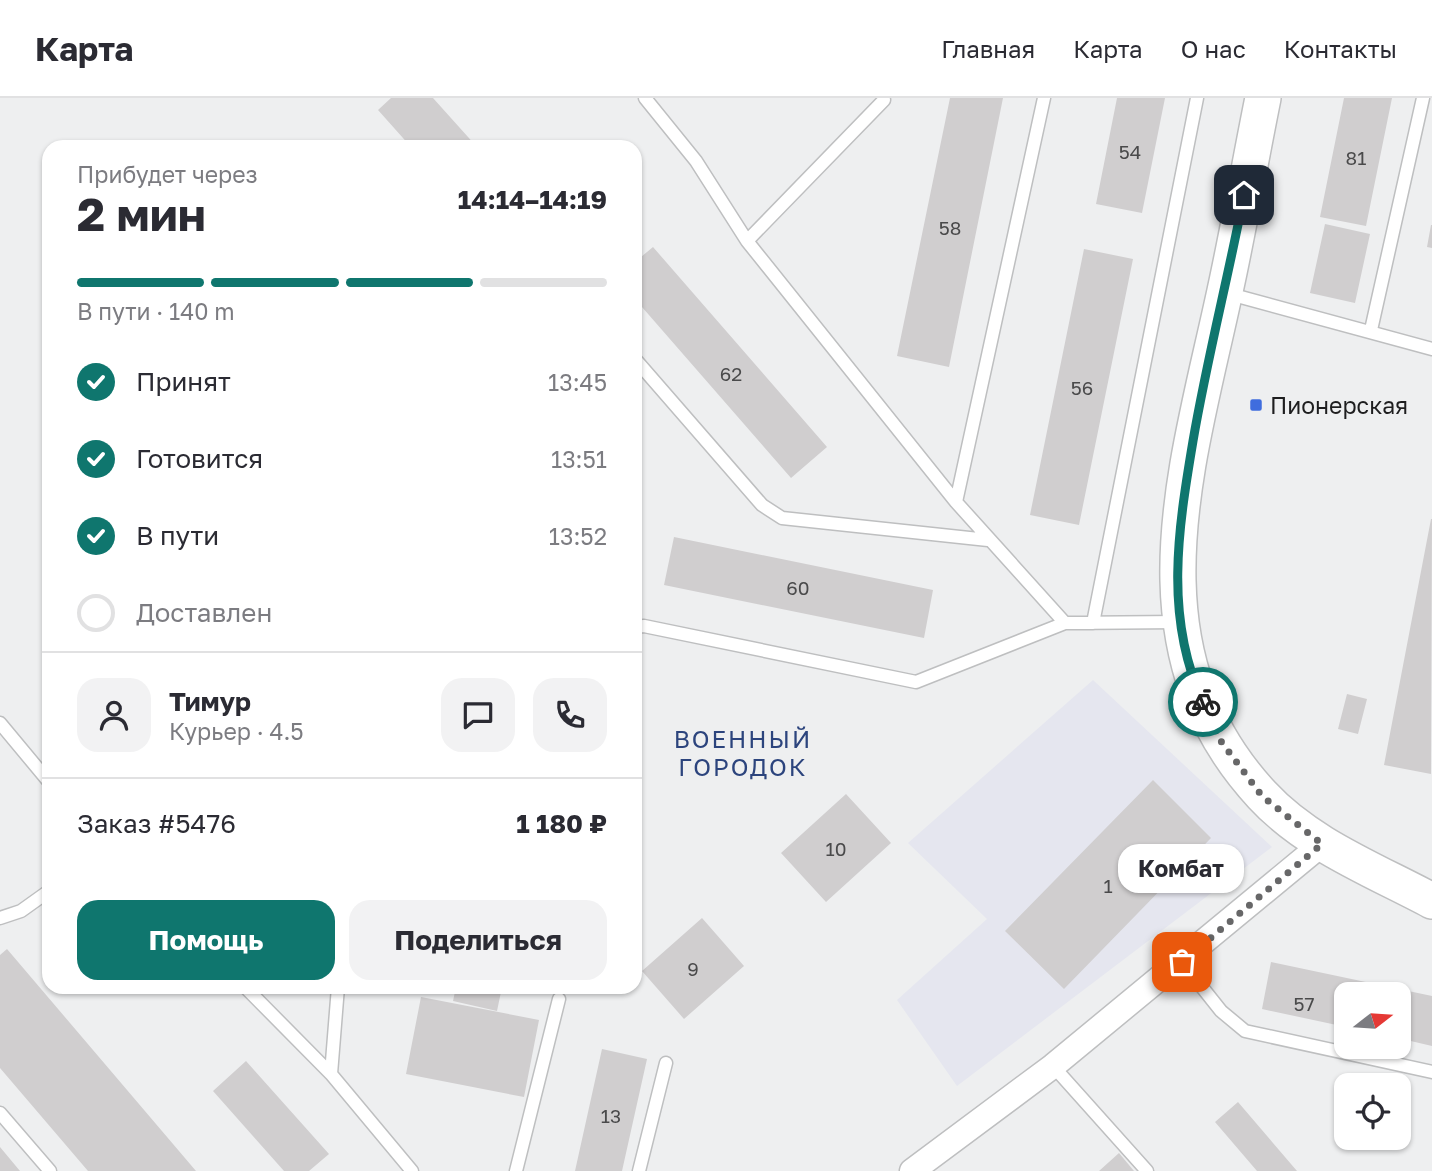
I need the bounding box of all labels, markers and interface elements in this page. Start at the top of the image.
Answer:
text: Карта [35,29,134,68]
text: Главная [941,34,1035,63]
text: Карта [1073,34,1143,63]
text: О нас [1181,34,1246,63]
text: Контакты [1284,34,1397,63]
house number: 54 [1119,140,1141,163]
house number: 81 [1346,146,1366,169]
text: Прибудет через [77,160,258,188]
pin [1214,165,1274,225]
icon: home [1225,176,1263,214]
text: 14:14–14:19 [458,184,607,215]
text: 2 мин [77,186,206,241]
house number: 58 [939,216,961,239]
text: В пути · 140 m [77,297,235,325]
house number: 62 [720,362,742,385]
icon: check [77,363,115,401]
text: Принят [136,366,231,397]
text: 13:45 [548,368,607,396]
house number: 56 [1071,376,1093,399]
place label: Пионерская [1270,391,1408,419]
marker: Пионерская [1248,397,1264,413]
icon: check [77,440,115,478]
text: Готовится [136,443,263,474]
text: 13:51 [551,445,607,473]
icon: check [77,517,115,555]
text: В пути [136,520,219,551]
text: 13:52 [549,522,607,550]
house number: 60 [786,576,810,599]
text: Доставлен [136,597,272,628]
courier [1168,667,1238,737]
button: person [77,678,151,752]
button: chat [441,678,515,752]
button: phone [533,678,607,752]
icon: bike [1184,683,1222,721]
text: Тимур [169,686,251,717]
text: Курьер · 4.5 [169,717,304,745]
district label: ВОЕННЫЙ ГОРОДОК [674,724,812,781]
text: Заказ #5476 [77,808,236,839]
text: 1 180 ₽ [516,808,607,839]
house number: 10 [826,837,847,860]
callout: Комбат [1119,843,1245,892]
text: Комбат [1138,854,1224,882]
house number: 1 [1103,874,1113,897]
button: Помощь [77,900,335,980]
button: Поделиться [349,900,607,980]
pin [1152,932,1212,992]
icon: bag [1163,943,1201,981]
house number: 9 [687,957,699,980]
north arrow [1334,982,1410,1059]
map controls [1334,982,1411,1150]
house number: 57 [1293,992,1315,1015]
button: locate [1334,1073,1411,1150]
house number: 13 [601,1104,621,1127]

